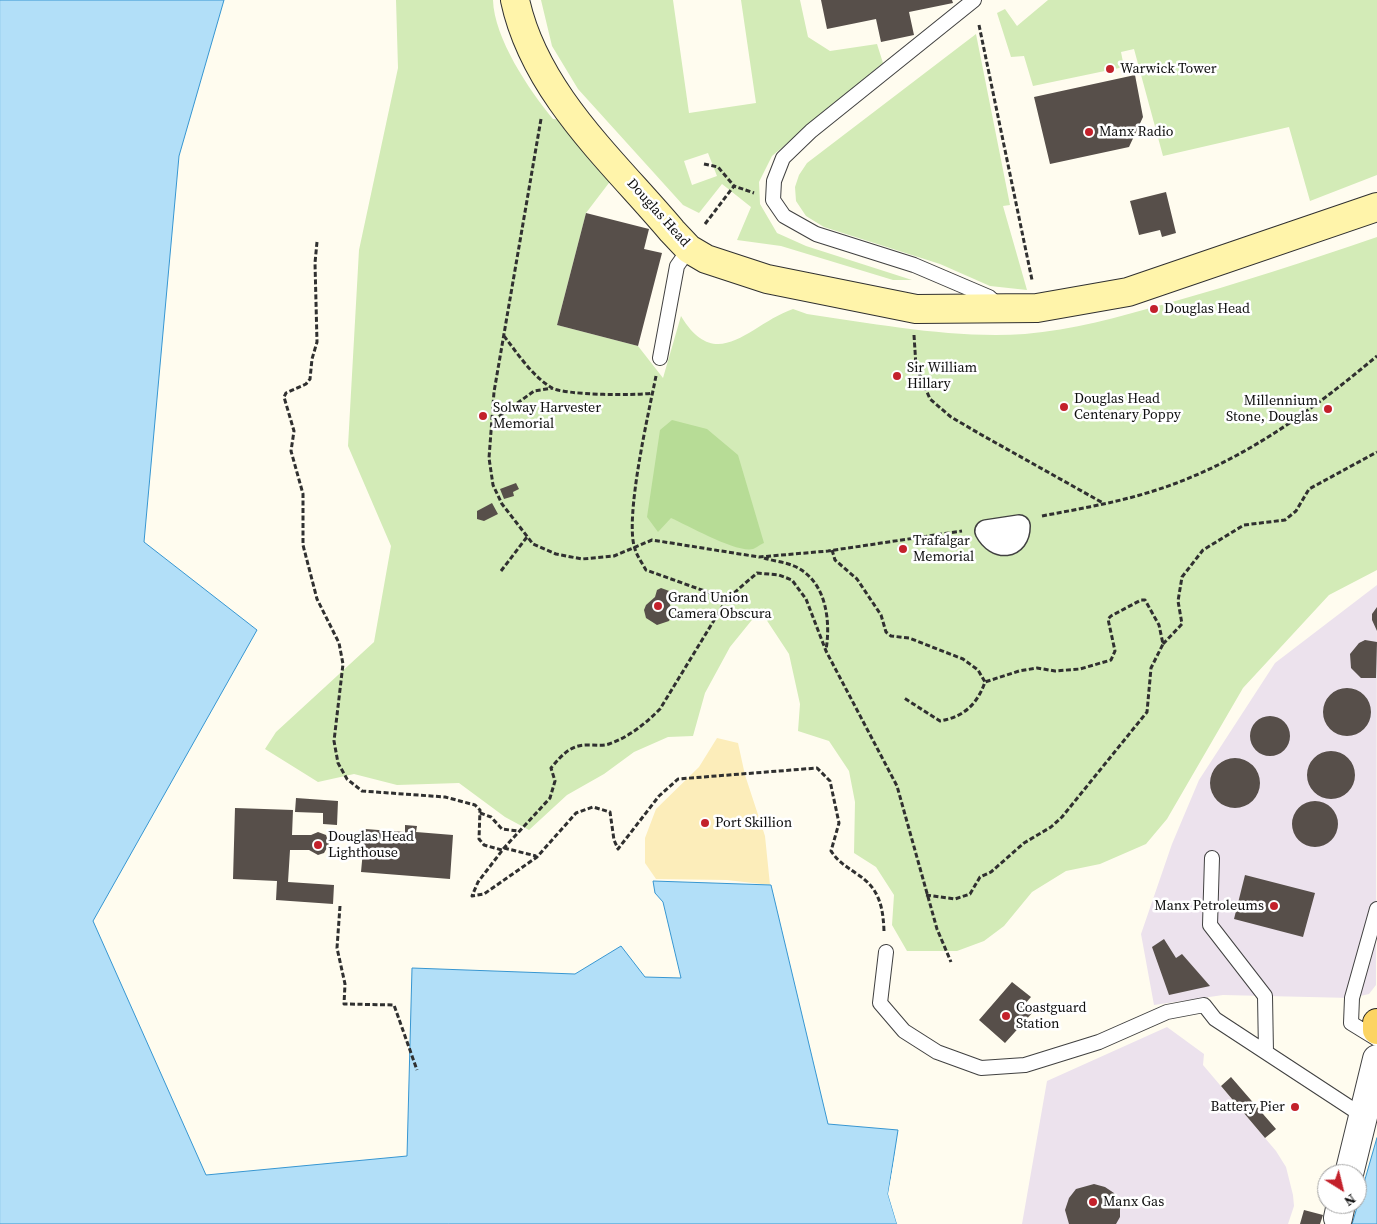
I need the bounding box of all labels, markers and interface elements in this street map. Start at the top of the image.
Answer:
place label: Warwick Tower [1120,61,1217,77]
marker: Warwick Tower [1104,63,1116,75]
place label: Manx Radio [1099,124,1174,140]
marker: Manx Radio [1083,126,1095,138]
street label: Douglas Head [623,175,693,251]
place label: Douglas Head [1164,301,1250,317]
marker: Douglas Head [1148,303,1160,315]
place label: Sir William Hillary [907,360,977,392]
marker: Sir William Hillary [891,370,903,382]
place label: Douglas Head Centenary Poppy [1074,391,1181,424]
place label: Millennium Stone, Douglas [1226,393,1318,426]
place label: Solway Harvester Memorial [493,400,601,432]
marker: Douglas Head Centenary Poppy [1058,401,1070,413]
marker: Millennium Stone, Douglas [1322,403,1334,415]
marker: Solway Harvester Memorial [477,410,489,422]
place label: Trafalgar Memorial [913,533,974,566]
marker: Trafalgar Memorial [897,543,909,555]
place label: Grand Union Camera Obscura [668,590,772,622]
marker: Grand Union Camera Obscura [652,600,664,612]
place label: Port Skillion [715,815,792,831]
marker: Port Skillion [699,817,711,829]
place label: Douglas Head Lighthouse [328,829,414,862]
marker: Douglas Head Lighthouse [312,839,324,851]
place label: Manx Petroleums [1154,898,1264,914]
marker: Manx Petroleums [1268,900,1280,912]
place label: Coastguard Station [1016,1000,1086,1032]
marker: Coastguard Station [1000,1010,1012,1022]
place label: Battery Pier [1211,1099,1285,1115]
marker: Battery Pier [1289,1101,1301,1113]
north arrow [1317,1164,1367,1214]
text: N [1340,1189,1360,1211]
place label: Manx Gas [1103,1194,1164,1210]
marker: Manx Gas [1087,1196,1099,1208]

